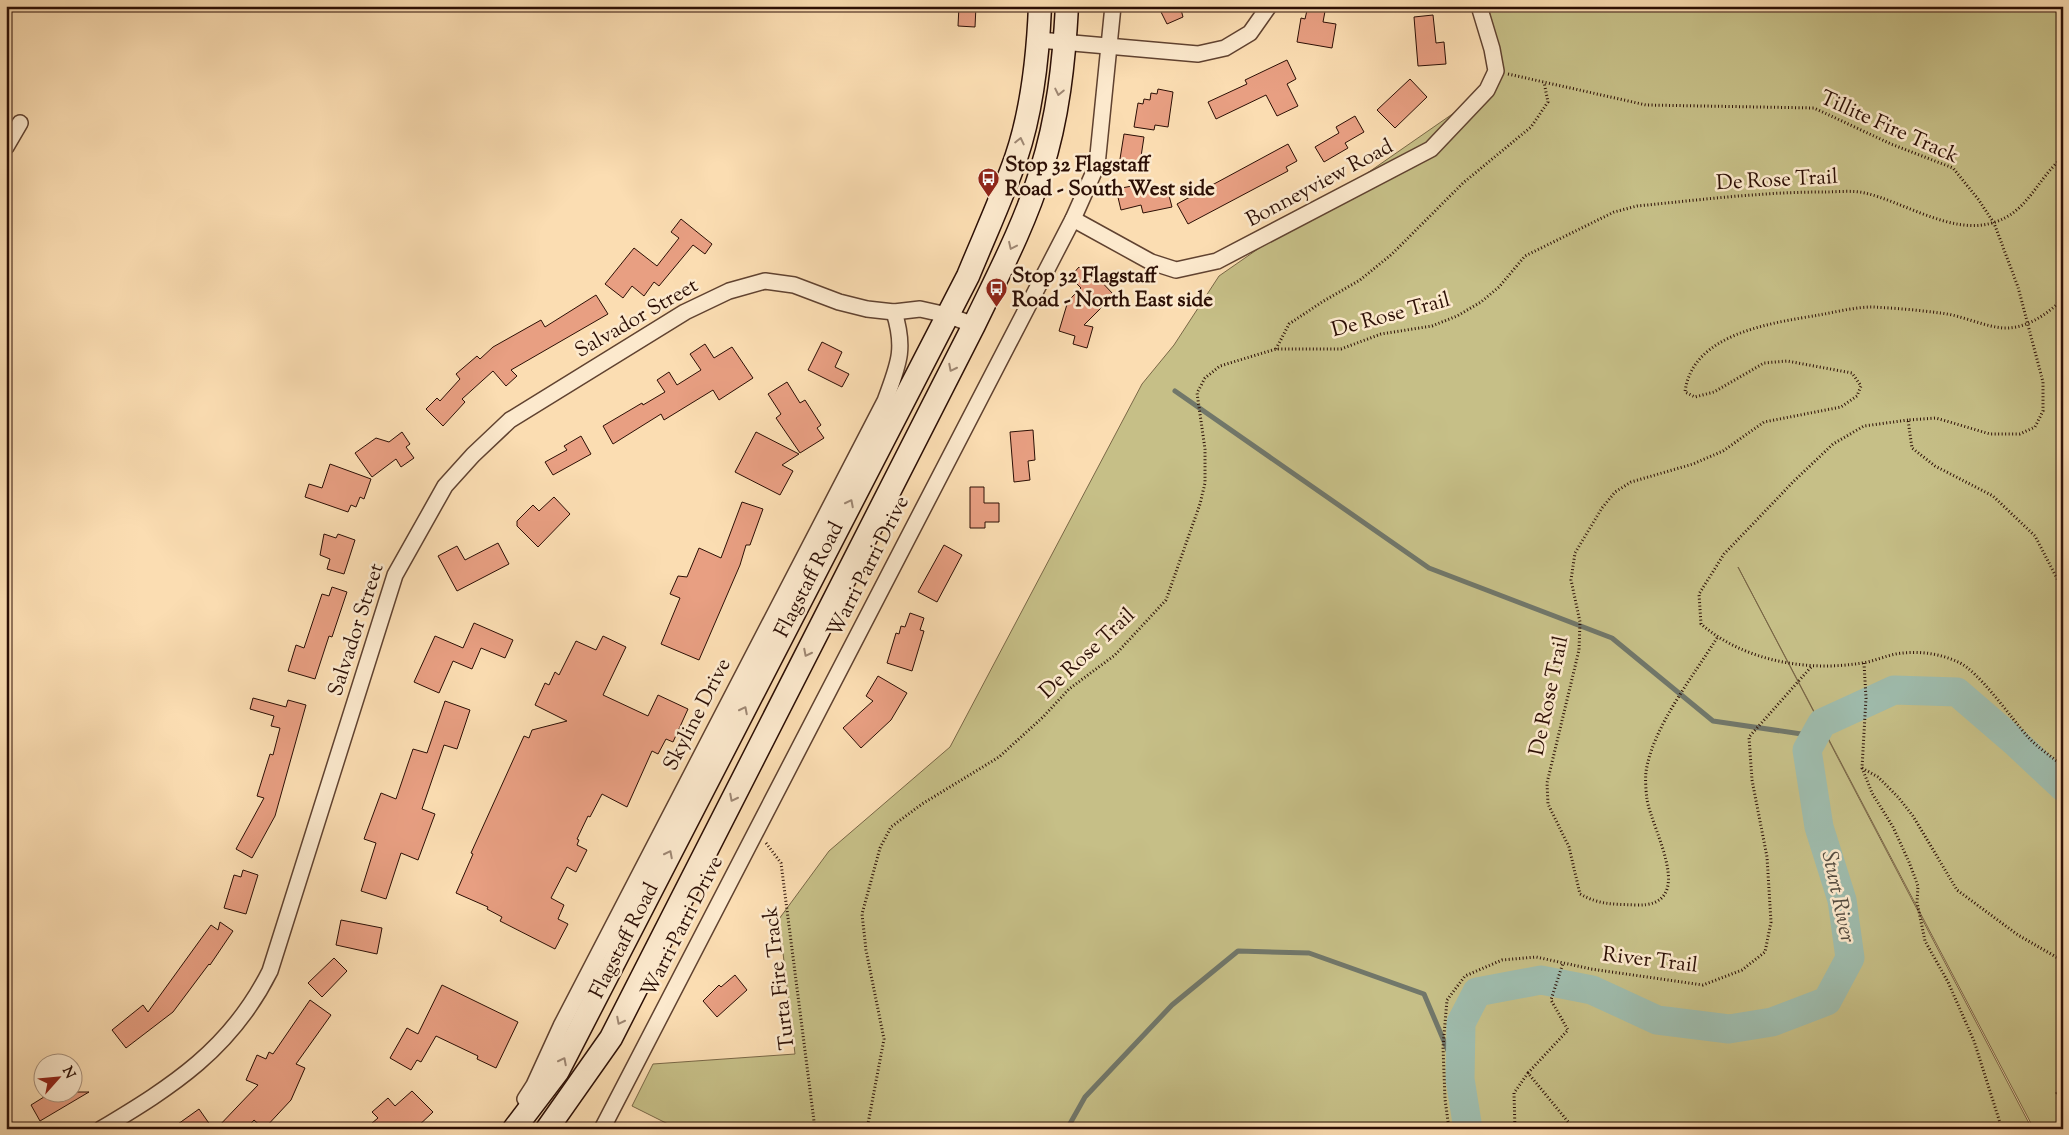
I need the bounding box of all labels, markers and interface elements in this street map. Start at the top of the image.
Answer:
street label: Tillite Fire Track [1815,84,1964,172]
one-way arrow [1054,87,1065,96]
street label: Bonneyview Road [1241,132,1399,235]
one-way arrow [1014,137,1025,146]
place label: Stop 32 Flagstaff Road - South West side [1005,151,1215,205]
street label: De Rose Trail [1715,163,1839,199]
bus stop icon: Stop 32 Flagstaff Road - South West side [977,166,1001,197]
one-way arrow [1007,241,1018,250]
place label: Stop 32 Flagstaff Road - North East side [1012,262,1213,316]
street label: Salvador Street [570,272,704,366]
bus stop icon: Stop 32 Flagstaff Road - North East side [984,277,1008,308]
street label: De Rose Trail [1328,286,1454,346]
one-way arrow [948,363,958,372]
street label: Warri Parri Drive [820,491,918,643]
one-way arrow [844,499,854,508]
street label: Flagstaff Road [768,517,852,643]
street label: Salvador Street [321,560,393,700]
street label: De Rose Trail [1033,601,1143,706]
street label: De Rose Trail [1523,633,1577,759]
one-way arrow [803,648,813,657]
street label: Skyline Drive [657,653,739,777]
one-way arrow [738,706,748,715]
one-way arrow [729,793,739,802]
water label: Sturt River [1812,848,1862,946]
one-way arrow [663,850,673,859]
street label: Warri Parri Drive [634,851,732,1003]
street label: Flagstaff Road [583,878,667,1004]
street label: Turta Fire Track [756,904,804,1052]
street label: River Trail [1601,940,1699,982]
one-way arrow [616,1016,626,1025]
north arrow [32,1052,82,1102]
one-way arrow [557,1057,567,1066]
text: N [56,1063,79,1083]

